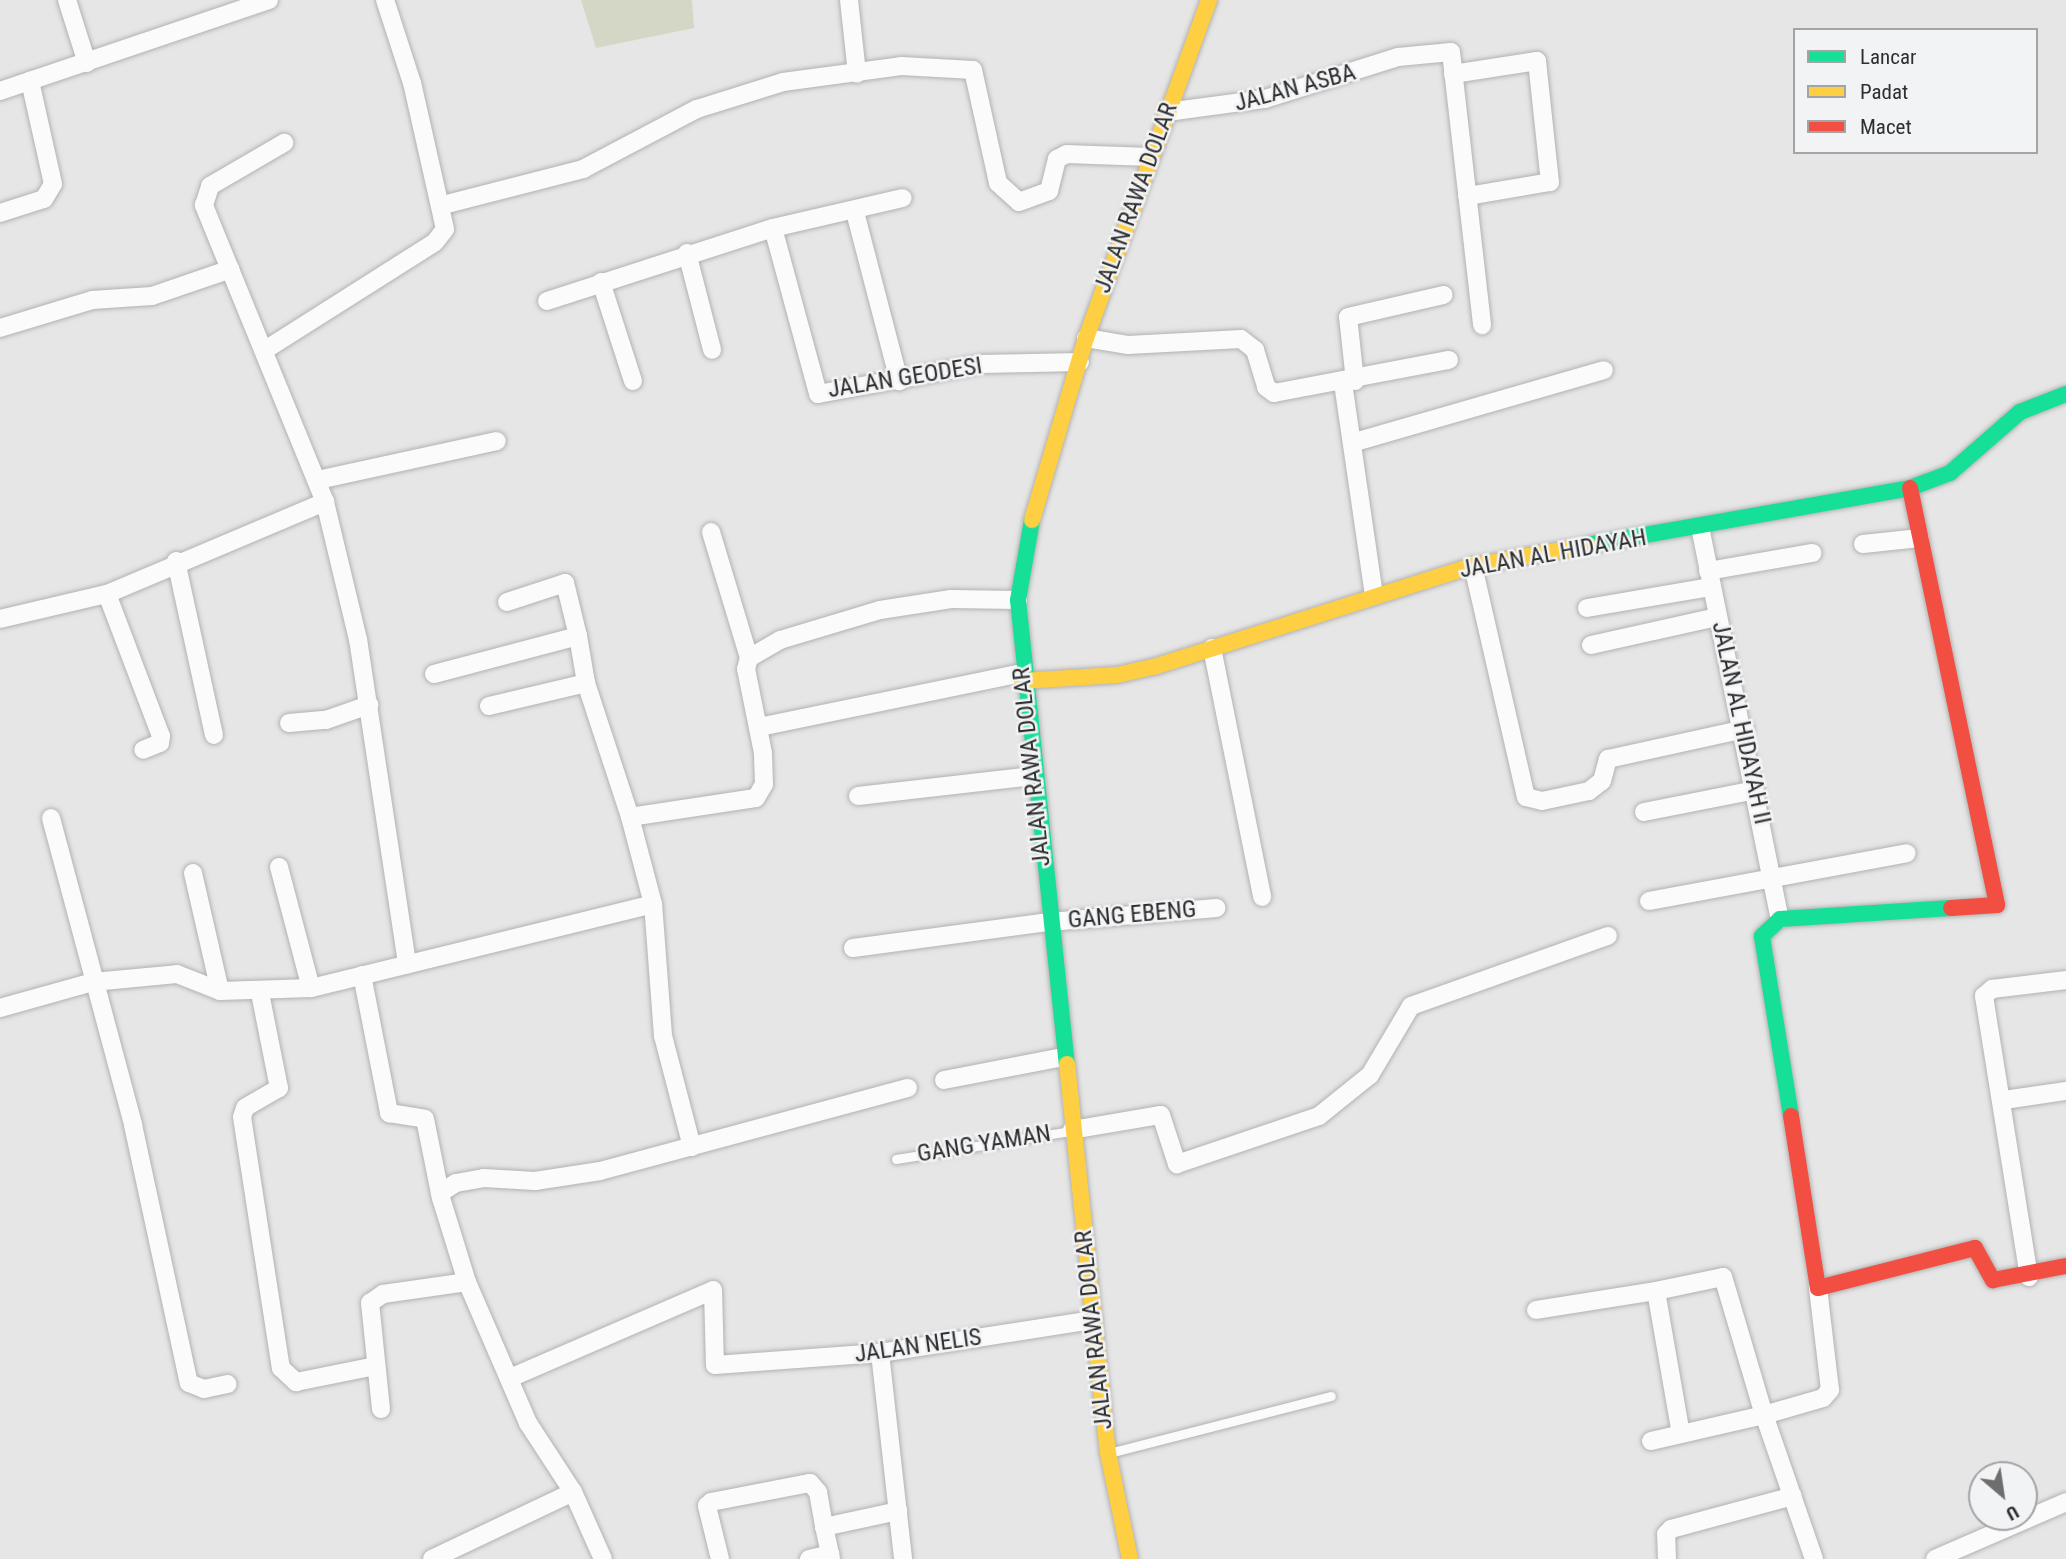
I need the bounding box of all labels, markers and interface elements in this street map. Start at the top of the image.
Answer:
legend [1793,28,2038,154]
text: Lancar [1860,45,1916,69]
street label: JALAN ASBA [1231,58,1359,118]
text: Padat [1860,80,1908,104]
street label: JALAN RAWA DOLAR [1088,99,1184,297]
text: Macet [1860,115,1912,139]
street label: JALAN GEODESI [826,352,984,404]
street label: JALAN AL HIDAYAH [1457,523,1649,585]
street label: JALAN AL HIDAYAH II [1705,619,1777,827]
street label: JALAN RAWA DOLAR [1007,666,1057,868]
street label: GANG EBENG [1067,895,1197,935]
street label: GANG YAMAN [915,1119,1053,1169]
street label: JALAN RAWA DOLAR [1069,1229,1119,1431]
street label: JALAN NELIS [853,1323,983,1369]
north arrow [1968,1461,2038,1531]
text: U [2002,1500,2023,1526]

